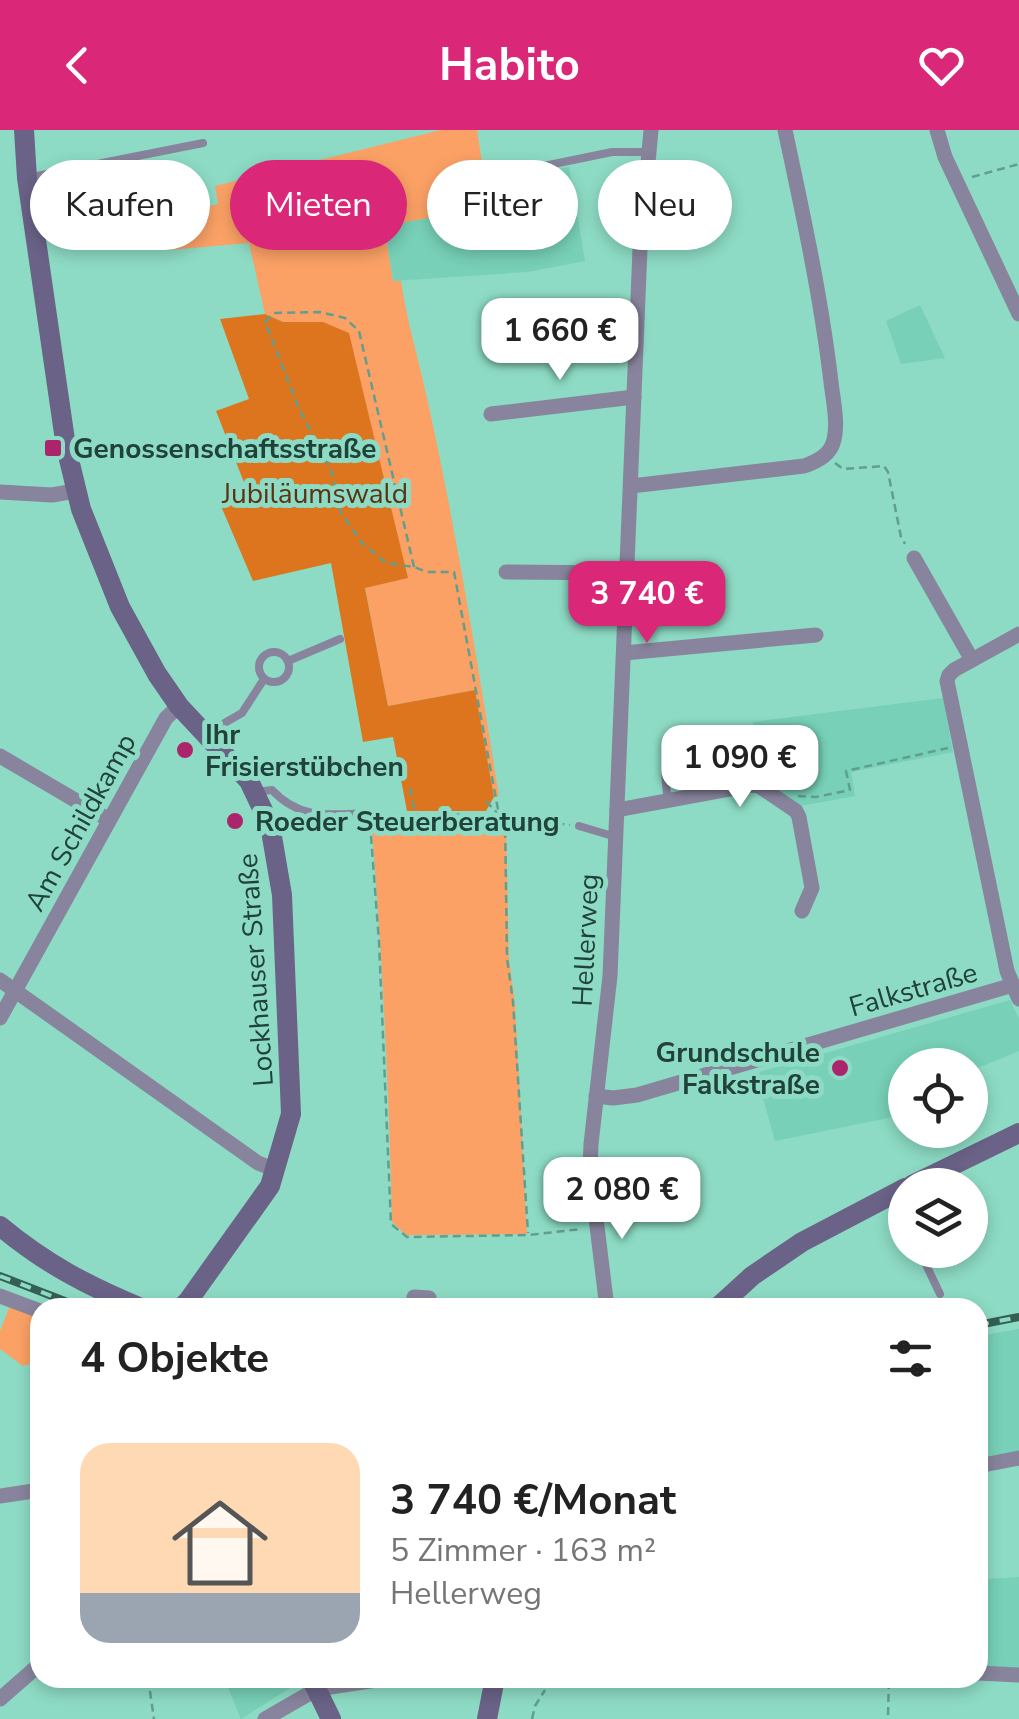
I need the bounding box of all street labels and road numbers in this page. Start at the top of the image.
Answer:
street label: Am Schildkamp [16,727,145,918]
street label: Lockhauser Straße [229,852,283,1088]
street label: Hellerweg [564,873,608,1007]
street label: Falkstraße [845,954,982,1026]

